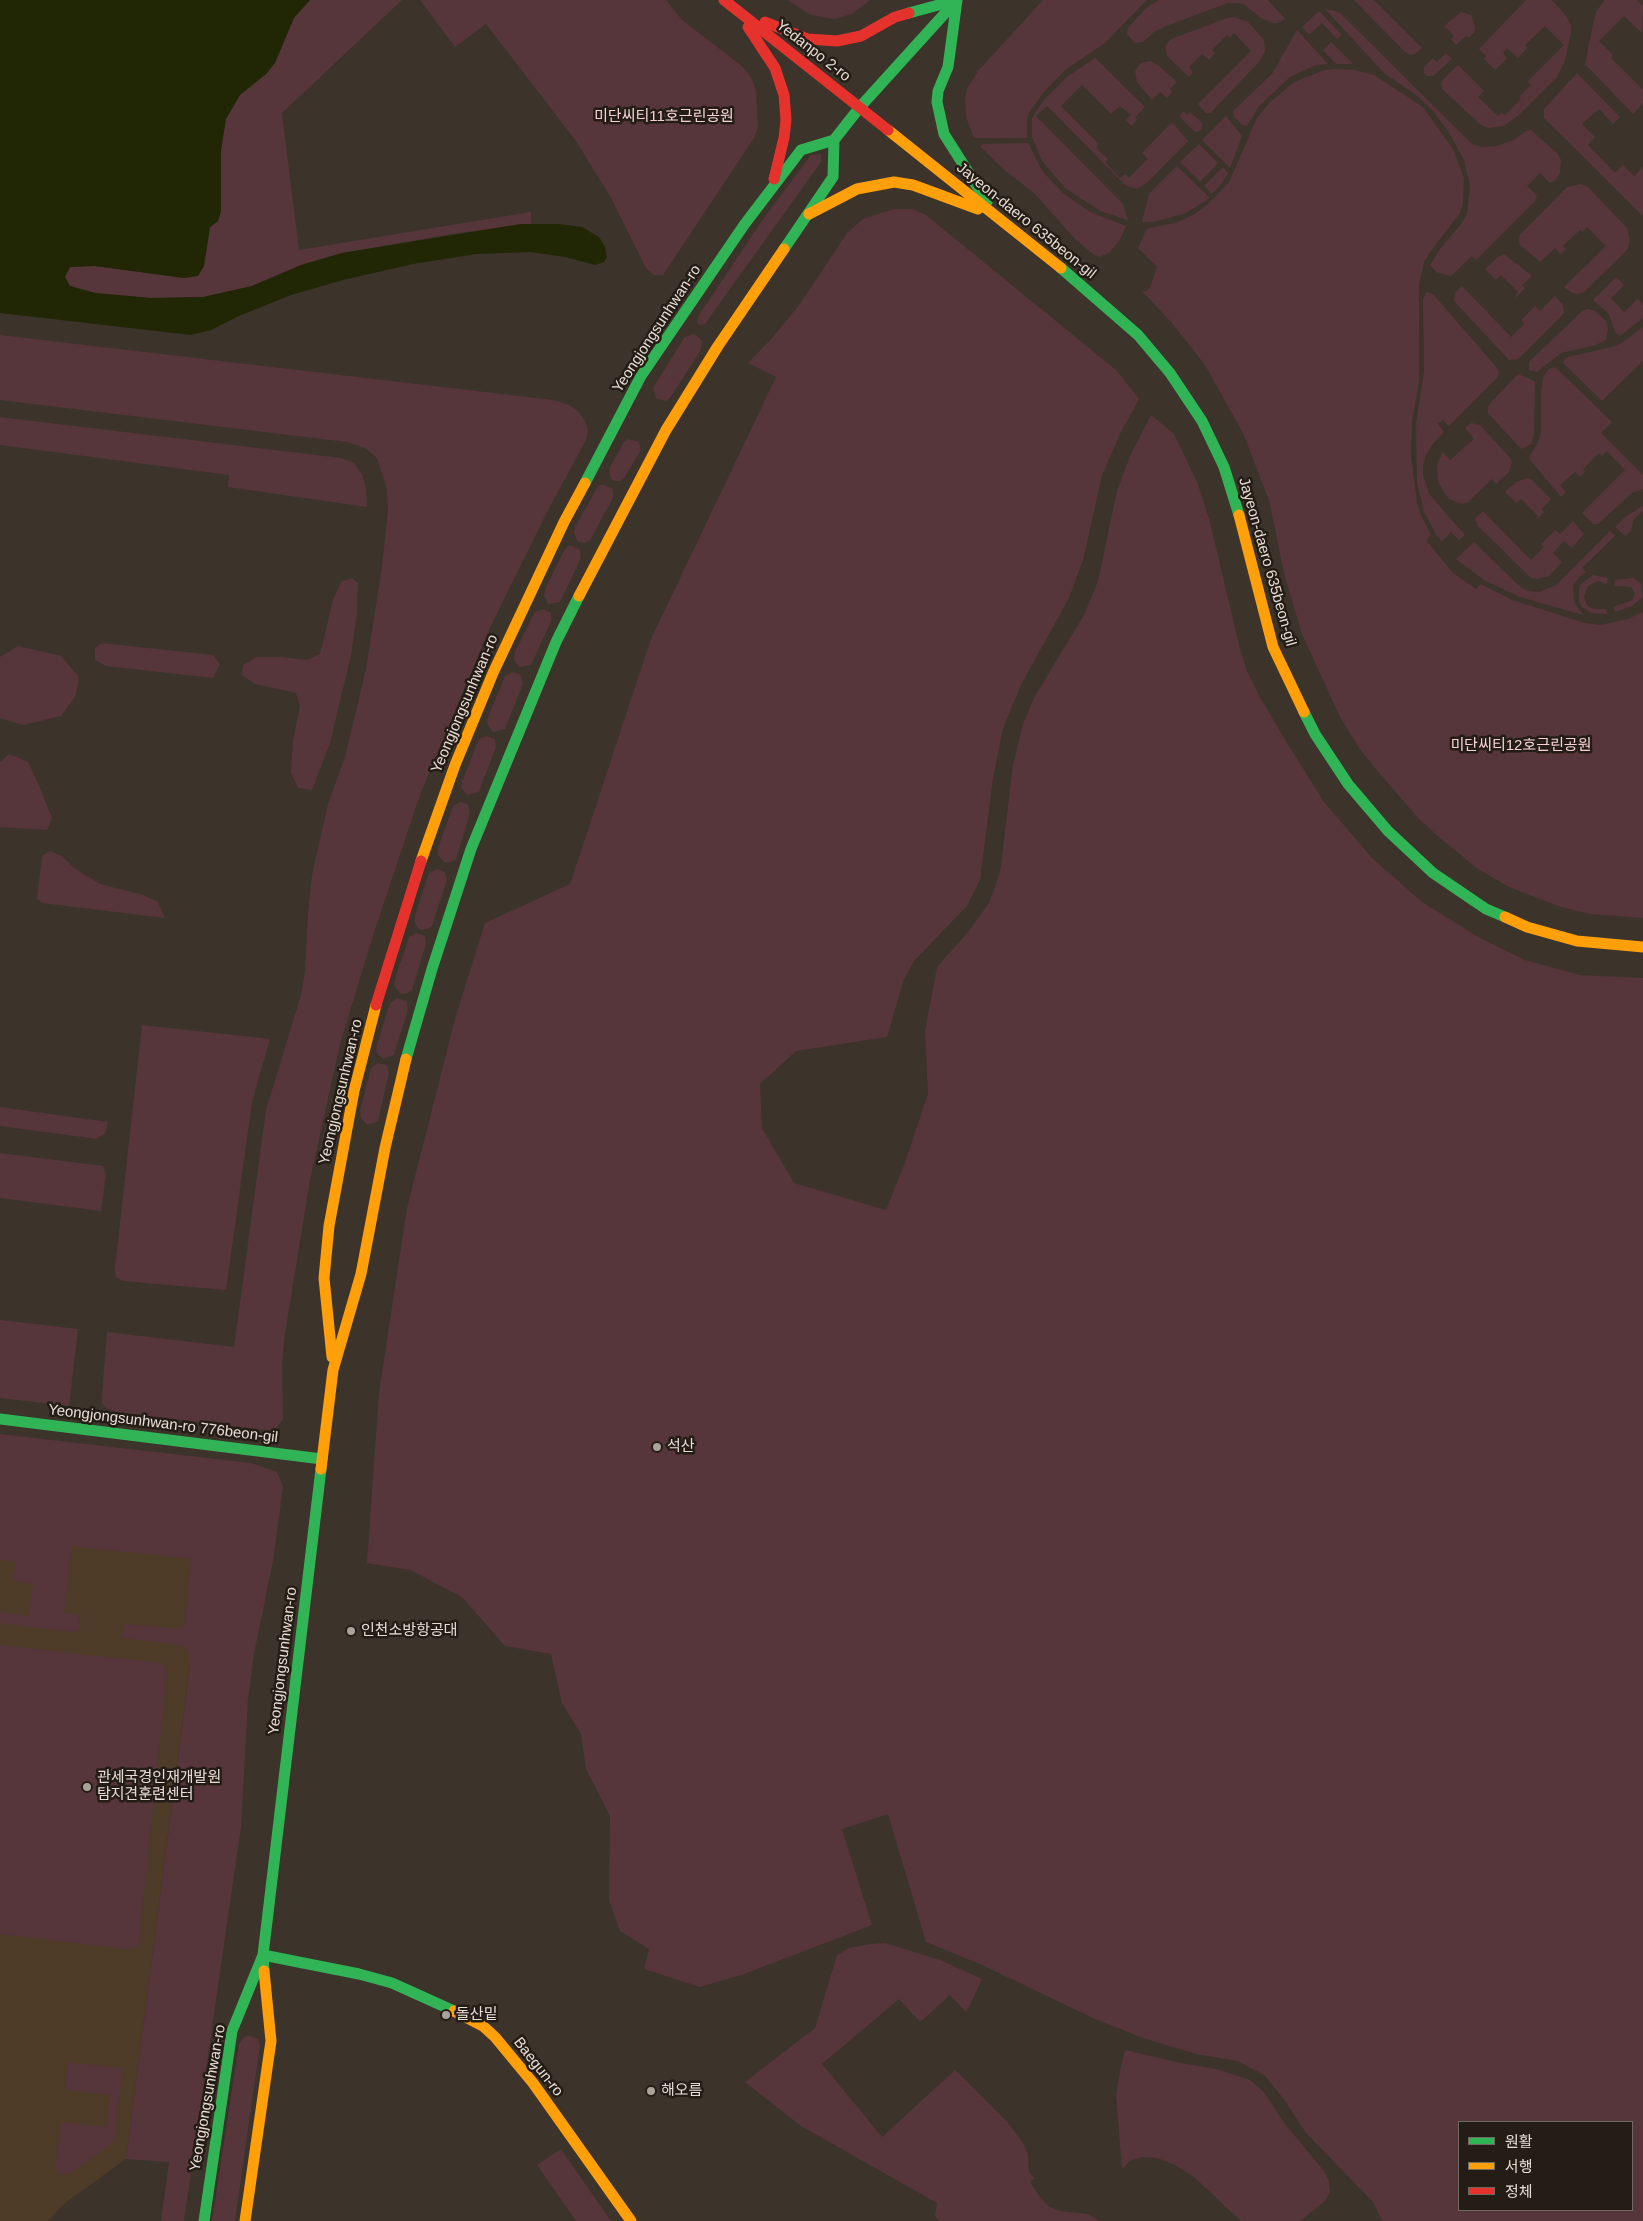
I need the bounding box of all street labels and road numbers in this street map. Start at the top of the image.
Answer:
street label: Yedanpo 2-ro [772,16,854,86]
street label: Jayeon-daero 635beon-gil [953,159,1099,283]
street label: Yeongjongsunhwan-ro [609,262,705,396]
street label: Jayeon-daero 635beon-gil [1234,476,1300,648]
street label: Yeongjongsunhwan-ro [428,632,502,776]
street label: Yeongjongsunhwan-ro [316,1018,366,1166]
street label: Yeongjongsunhwan-ro 776beon-gil [47,1401,279,1447]
street label: Yeongjongsunhwan-ro [265,1586,301,1736]
street label: Yeongjongsunhwan-ro [186,2023,230,2173]
street label: Baegun-ro [509,2034,567,2100]

